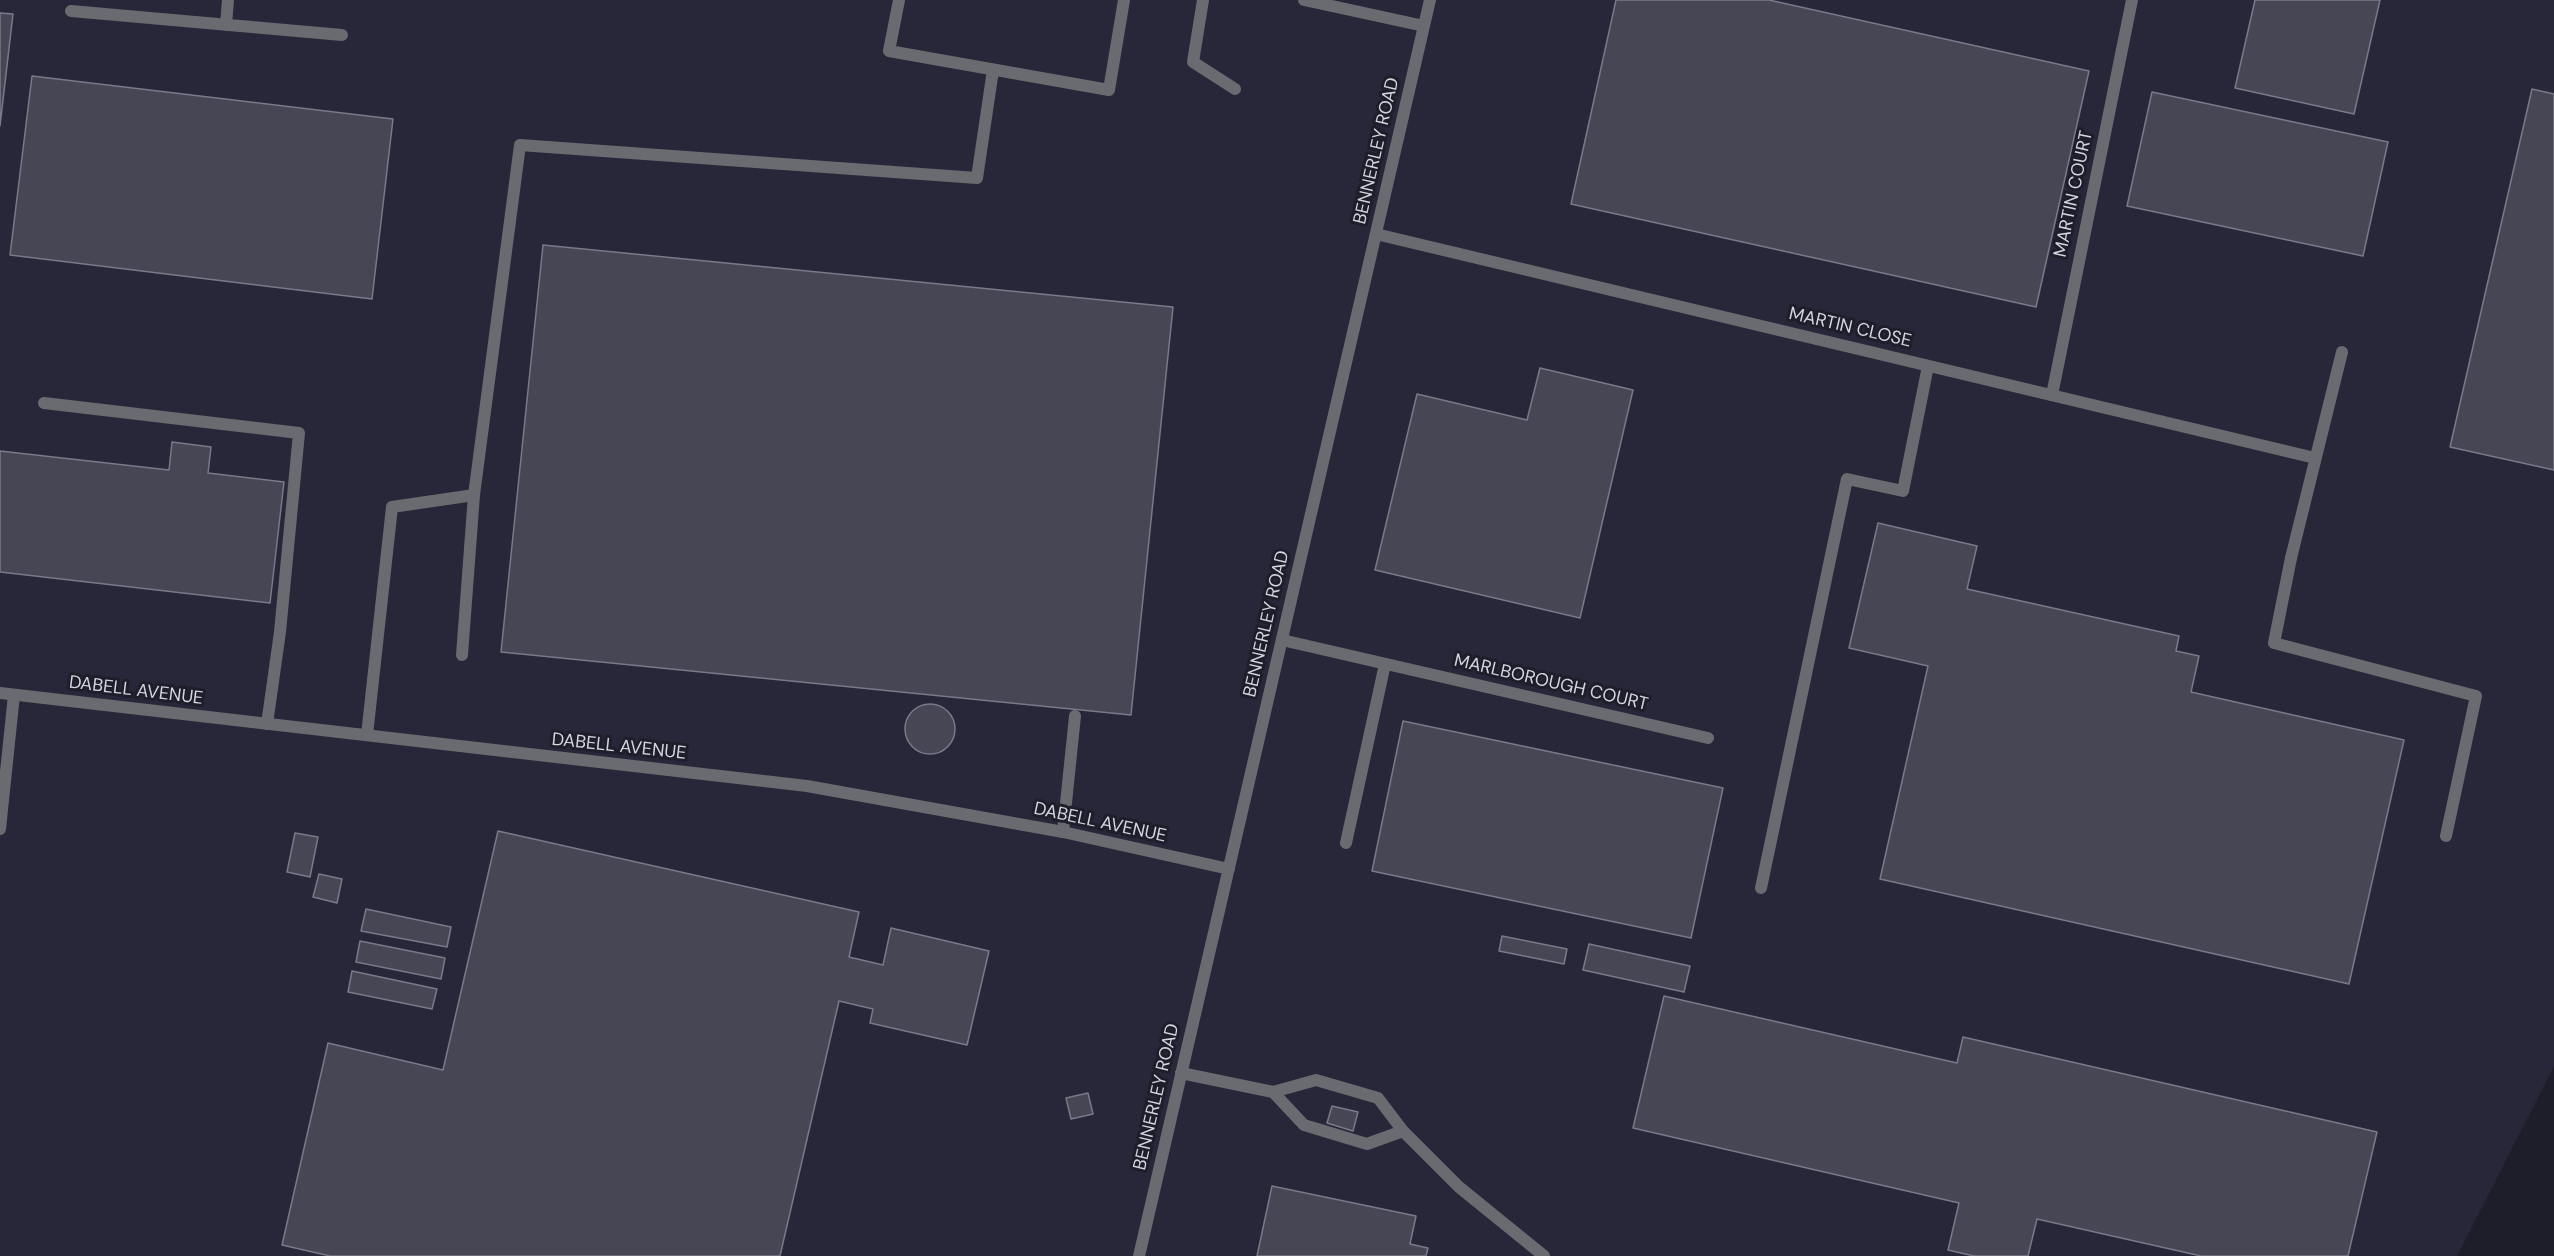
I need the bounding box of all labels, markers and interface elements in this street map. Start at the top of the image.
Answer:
street label: BENNERLEY ROAD [1350,76,1404,226]
street label: MARTIN COURT [2050,129,2098,259]
street label: MARTIN CLOSE [1787,303,1913,353]
street label: BENNERLEY ROAD [1240,549,1294,699]
street label: MARLBOROUGH COURT [1452,650,1650,716]
street label: DABELL AVENUE [68,672,204,710]
street label: DABELL AVENUE [551,729,687,765]
street label: DABELL AVENUE [1032,798,1168,848]
street label: BENNERLEY ROAD [1130,1022,1184,1172]

